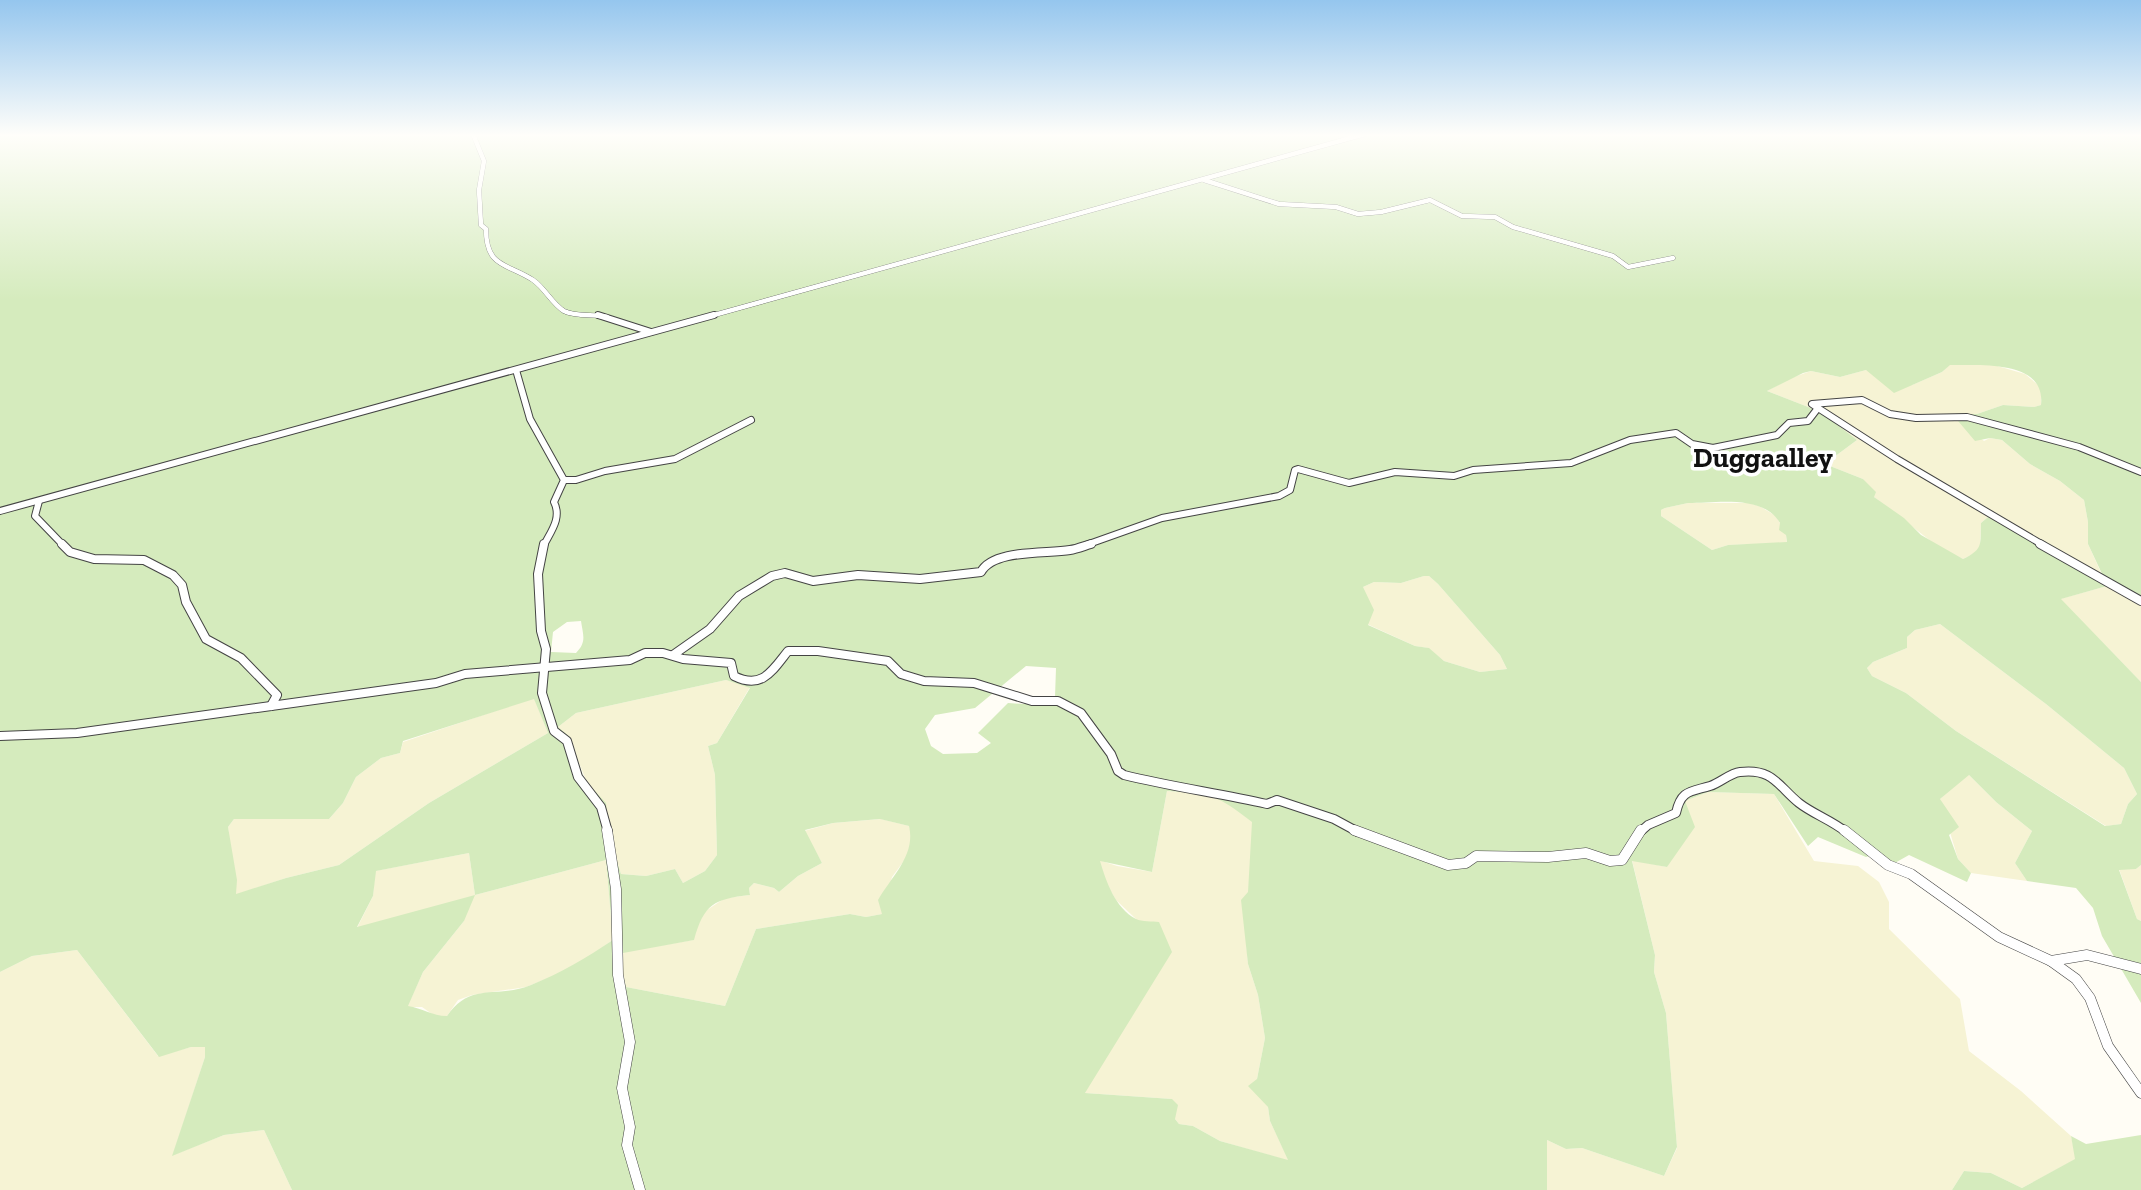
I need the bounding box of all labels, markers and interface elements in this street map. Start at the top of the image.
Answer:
district label: Duggaalley [1693,441,1833,474]

